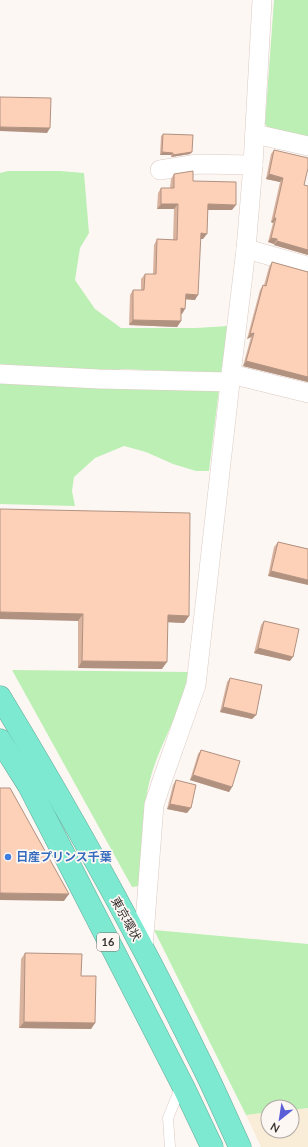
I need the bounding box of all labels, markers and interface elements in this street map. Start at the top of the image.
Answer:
place label: 日産プリンス千葉 [16,849,112,864]
marker: 日産プリンス千葉 [3,852,13,862]
street label: 東京環状 [108,894,145,943]
road number: 16 [97,933,119,951]
north arrow [260,1099,300,1139]
text: N [268,1120,282,1136]

